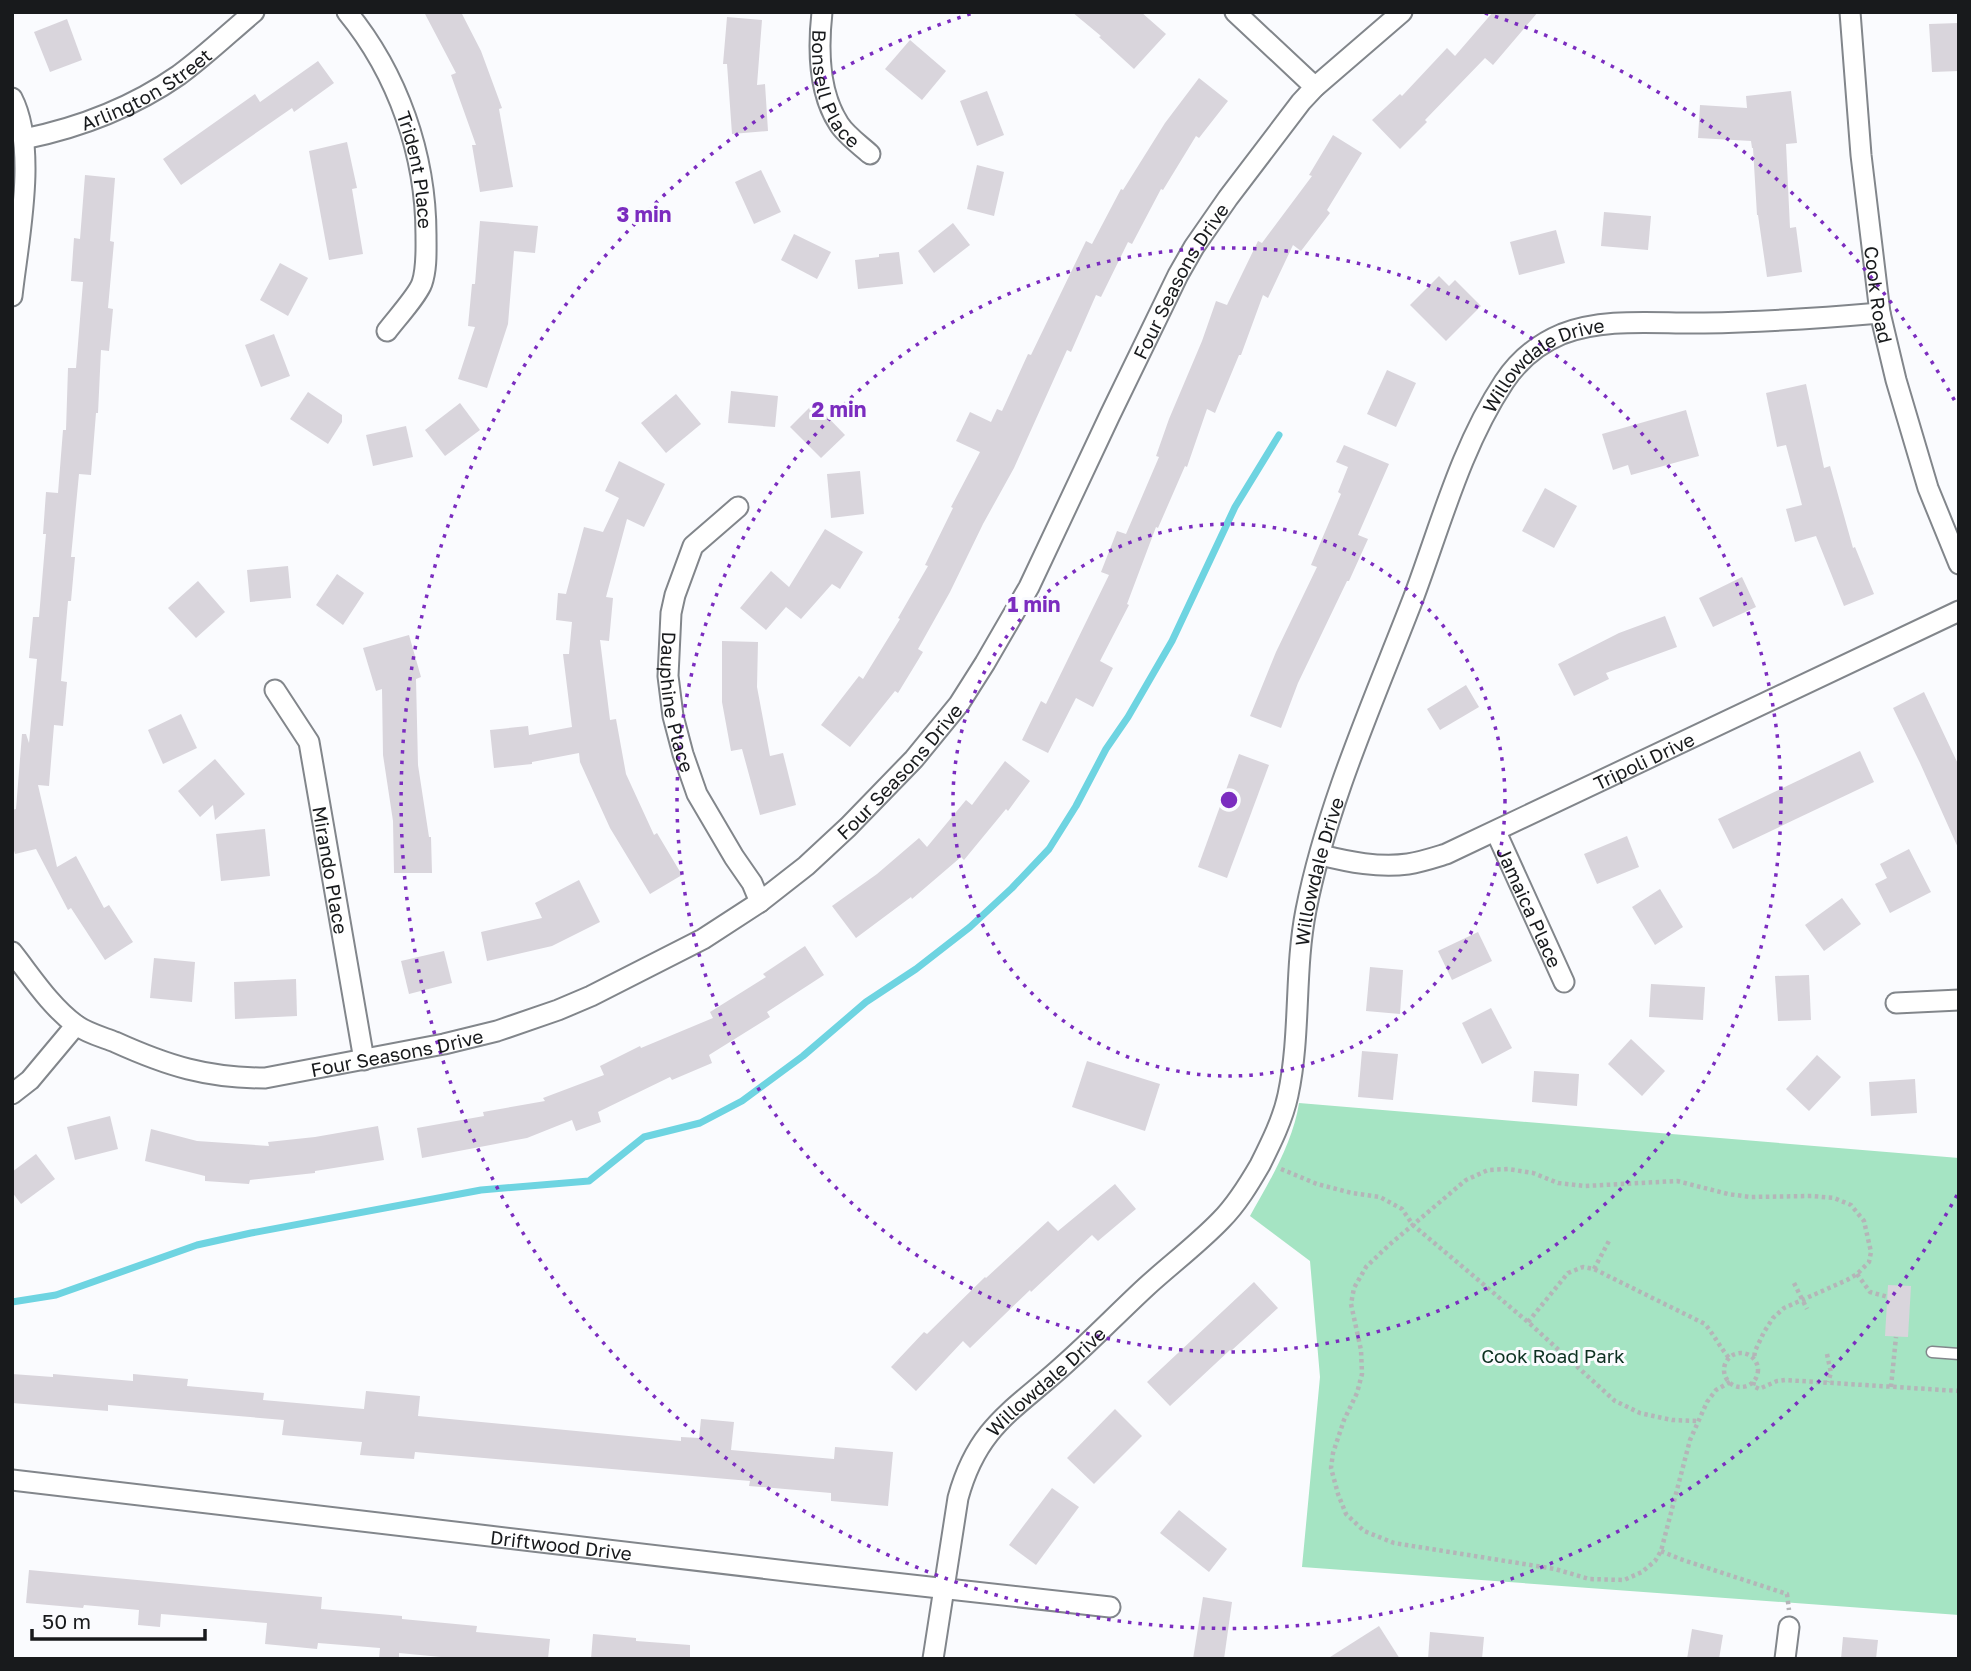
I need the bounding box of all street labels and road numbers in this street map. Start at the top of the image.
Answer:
street label: Bonsell Place [808,29,865,152]
street label: Arlington Street [78,43,216,134]
street label: Trident Place [393,108,437,229]
street label: Four Seasons Drive [1128,198,1233,363]
street label: Cook Road [1861,245,1898,345]
street label: Willowdale Drive [1477,313,1606,416]
street label: Dauphine Place [656,631,700,775]
street label: Four Seasons Drive [831,699,966,844]
street label: Tripoli Drive [1590,727,1698,794]
street label: Willowdale Drive [1289,794,1348,947]
street label: Mirando Place [309,804,354,936]
street label: Jamaica Place [1492,842,1567,971]
street label: Four Seasons Drive [309,1023,485,1081]
street label: Willowdale Drive [981,1321,1110,1441]
street label: Driftwood Drive [489,1525,633,1564]

